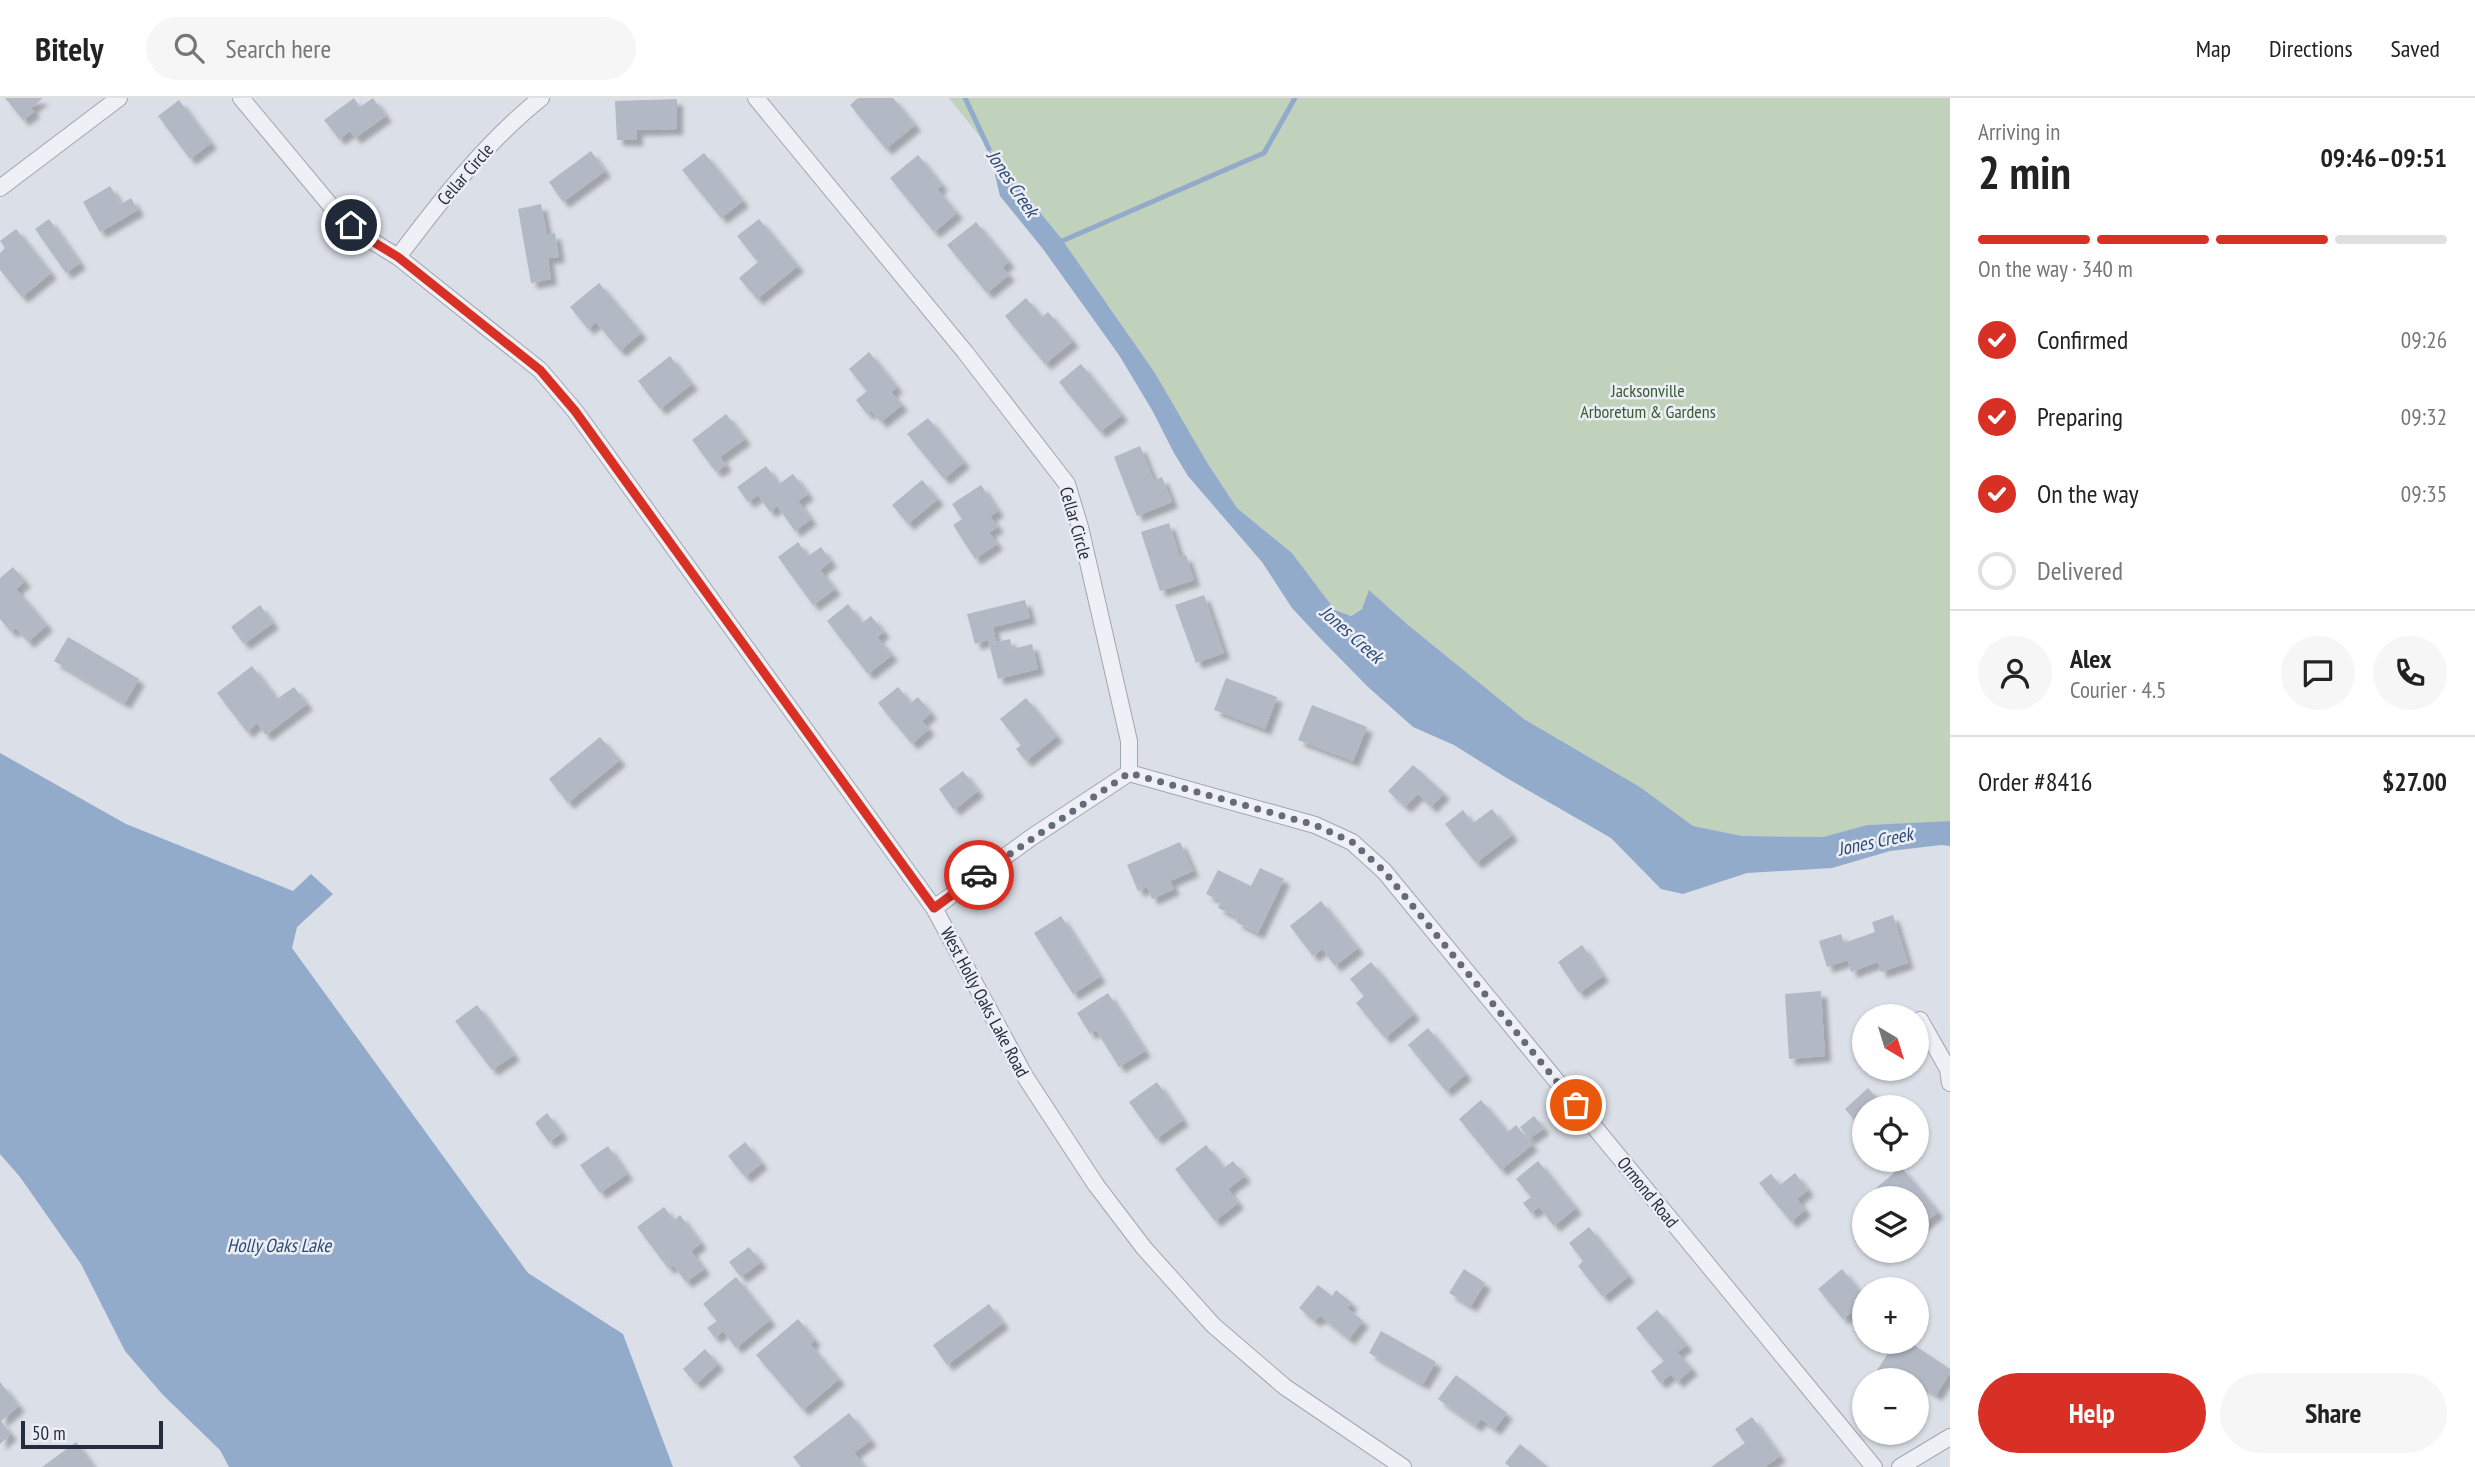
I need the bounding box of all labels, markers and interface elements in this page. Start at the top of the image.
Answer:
search box [146,17,636,80]
text: Bitely [35,27,104,70]
icon: search [170,29,208,67]
text: Search here [226,32,331,65]
text: Map [2196,33,2231,64]
text: Directions [2269,33,2353,64]
text: Saved [2391,33,2440,64]
text: Arriving in [1978,117,2060,146]
street label: Cellar Circle [432,138,498,210]
text: 09:46–09:51 [2320,141,2447,174]
text: 2 min [1978,142,2071,202]
water label: Jones Creek [981,144,1046,223]
pin [321,195,381,255]
icon: home [332,206,370,244]
text: On the way · 340 m [1978,254,2133,283]
icon: check [1978,321,2016,359]
text: Confirmed [2037,323,2128,356]
text: 09:26 [2401,325,2447,354]
park label: Jacksonville Arboretum & Gardens [1580,379,1716,423]
icon: check [1978,398,2016,436]
text: Preparing [2037,400,2123,433]
text: 09:32 [2401,402,2447,431]
icon: check [1978,475,2016,513]
text: On the way [2037,477,2139,510]
text: 09:35 [2401,479,2447,508]
street label: Cellar Circle [1055,484,1097,562]
text: Delivered [2037,554,2123,587]
water label: Jones Creek [1315,599,1391,670]
button: person [1978,636,2052,710]
button: chat [2281,636,2355,710]
button: phone [2373,636,2447,710]
text: Alex [2070,642,2111,675]
text: Courier · 4.5 [2070,675,2166,704]
text: Order #8416 [1978,765,2093,798]
text: $27.00 [2382,765,2447,798]
water label: Jones Creek [1834,821,1917,861]
courier [944,840,1014,910]
icon: car [960,856,998,894]
street label: West Holly Oaks Lake Road [936,923,1034,1081]
north arrow [1852,1004,1928,1082]
map controls [1852,1004,1929,1445]
pin [1546,1075,1606,1135]
icon: bag [1557,1086,1595,1124]
button: locate [1852,1095,1929,1172]
street label: Ormond Road [1612,1152,1684,1232]
button: layers [1852,1186,1929,1263]
water label: Holly Oaks Lake [227,1233,332,1257]
button: + [1852,1277,1929,1354]
button: − [1852,1368,1929,1445]
button: Help [1978,1373,2206,1453]
button: Share [2220,1373,2447,1453]
scale bar [21,1418,163,1450]
text: 50 m [32,1421,66,1445]

